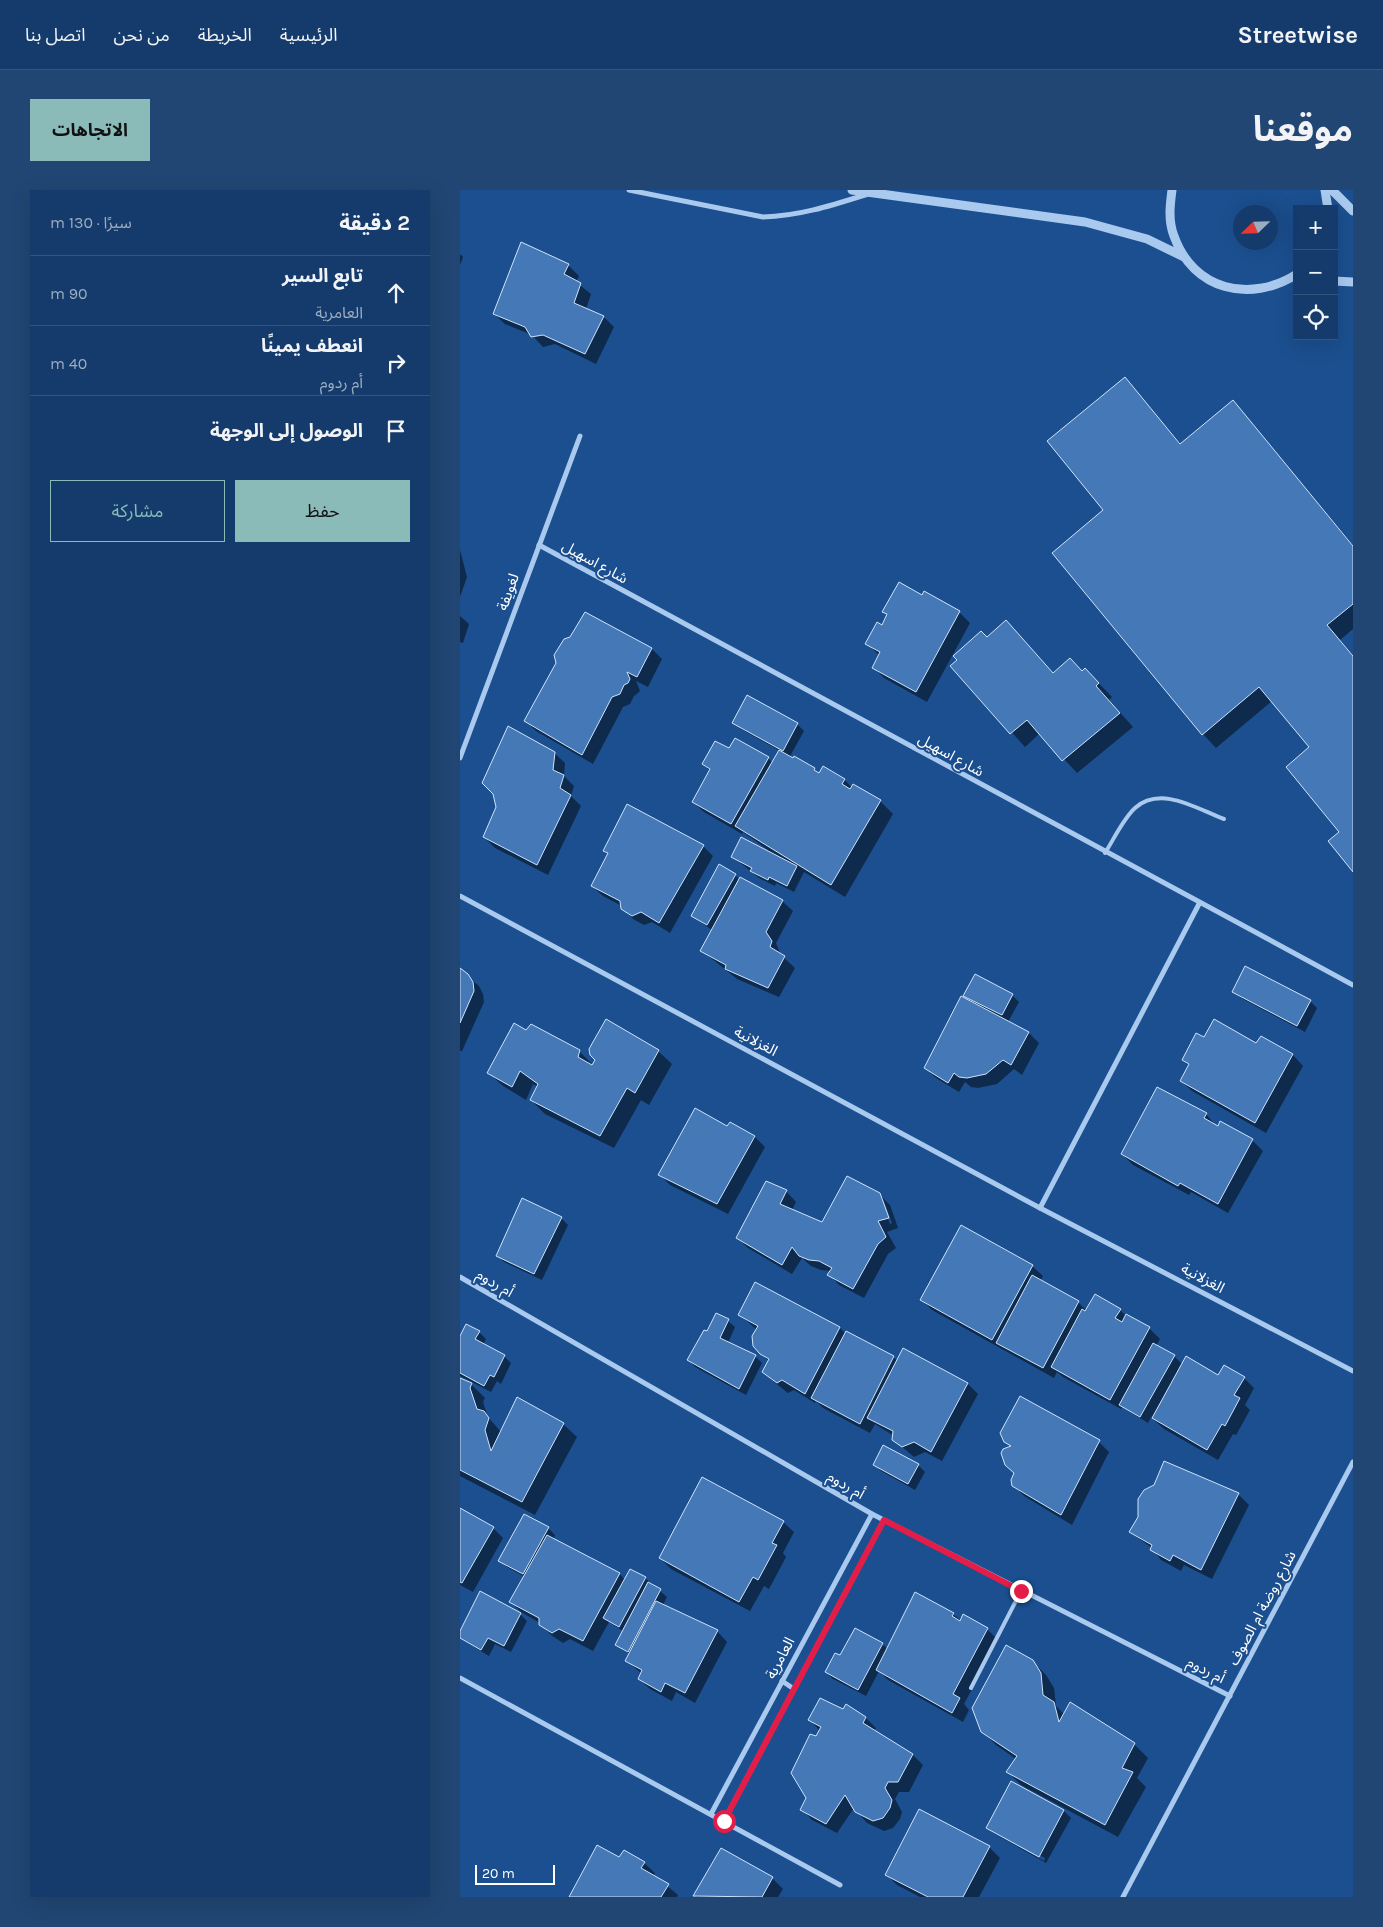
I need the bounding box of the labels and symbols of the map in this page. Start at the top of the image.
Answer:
north arrow [1233,205,1278,250]
street label: شارع اسهيل [558,537,631,590]
street label: لغويفة [493,571,523,613]
street label: شارع اسهيل [914,730,987,783]
street label: الغزلانية [731,1022,781,1060]
street label: الغزلانية [1178,1259,1228,1297]
street label: أم ردوم [472,1265,517,1303]
street label: أم ردوم [823,1467,868,1505]
street label: شارع روضة ام الصوف [1224,1547,1303,1670]
route end [1010,1580,1033,1603]
street label: العامرية [762,1634,798,1682]
street label: أم ردوم [1183,1653,1228,1689]
route start [713,1810,736,1833]
scale bar [475,1862,555,1885]

